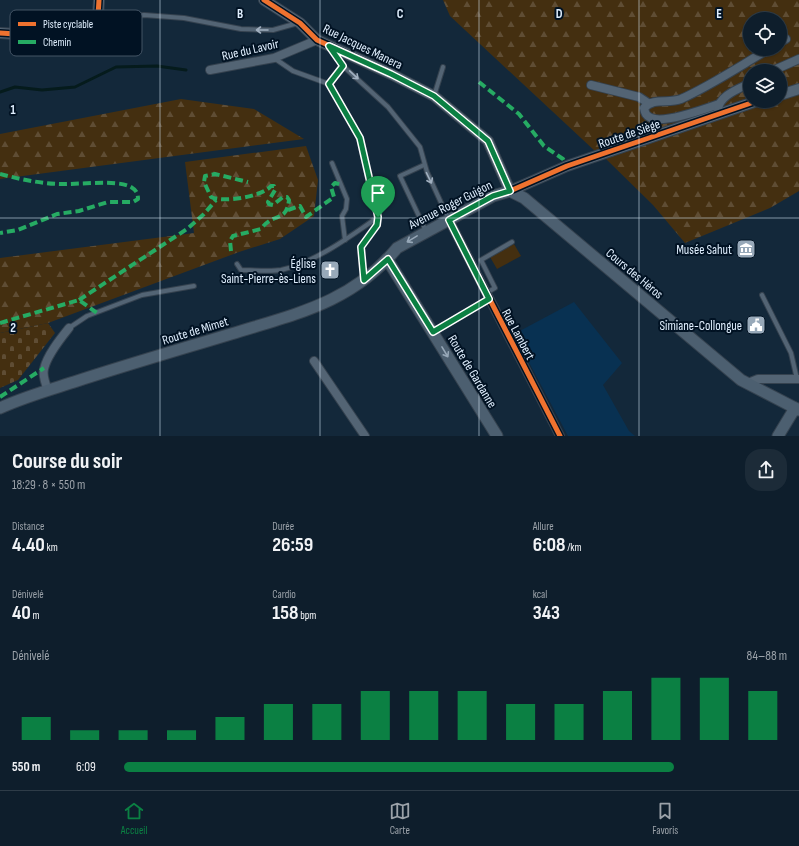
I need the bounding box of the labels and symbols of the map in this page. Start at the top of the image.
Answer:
text: B [237,6,243,22]
text: C [397,6,404,22]
text: D [556,6,563,22]
text: E [716,6,722,22]
legend [10,10,142,56]
text: Piste cyclable [43,18,93,31]
street label: Rue Jacques Manera [320,21,405,73]
one-way arrow [256,26,269,34]
text: Chemin [43,36,72,49]
street label: Rue du Lavoir [220,36,280,64]
one-way arrow [349,71,359,80]
text: 1 [10,102,16,118]
street label: Route de Siège [596,116,662,152]
one-way arrow [426,171,433,183]
pin [361,176,395,217]
street label: Avenue Roger Guigon [405,177,495,233]
one-way arrow [406,235,418,243]
museum icon: Musée Sahut [735,238,757,260]
place label: Musée Sahut [676,242,732,258]
street label: Cours des Héros [602,245,667,303]
place label: Église Saint-Pierre-ès-Liens [221,256,316,287]
church icon: Église Saint-Pierre-ès-Liens [319,259,341,281]
street label: Rue Lambert [498,306,538,363]
street label: Route de Mimet [160,313,230,349]
public building icon: Simiane-Collongue [745,314,767,336]
place label: Simiane-Collongue [659,318,742,334]
text: 2 [10,320,16,336]
street label: Route de Gardanne [444,332,500,411]
one-way arrow [442,346,450,358]

